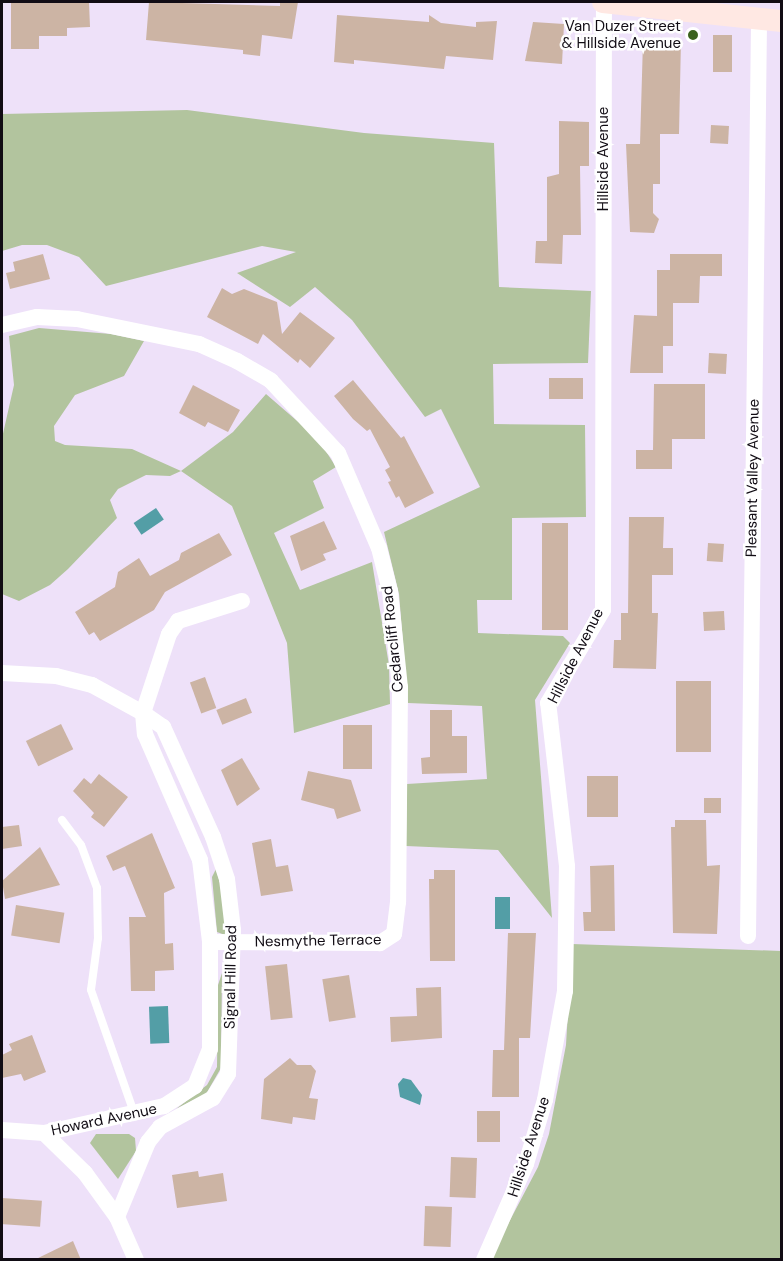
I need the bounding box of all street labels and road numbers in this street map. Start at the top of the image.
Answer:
street label: Hillside Avenue [595,107,613,211]
street label: Pleasant Valley Avenue [743,399,763,557]
street label: Cedarcliff Road [378,585,408,693]
street label: Hillside Avenue [544,605,608,707]
street label: Signal Hill Road [221,925,241,1029]
street label: Nesmythe Terrace [254,931,382,951]
street label: Hillside Avenue [504,1095,554,1199]
street label: Howard Avenue [49,1100,159,1140]

